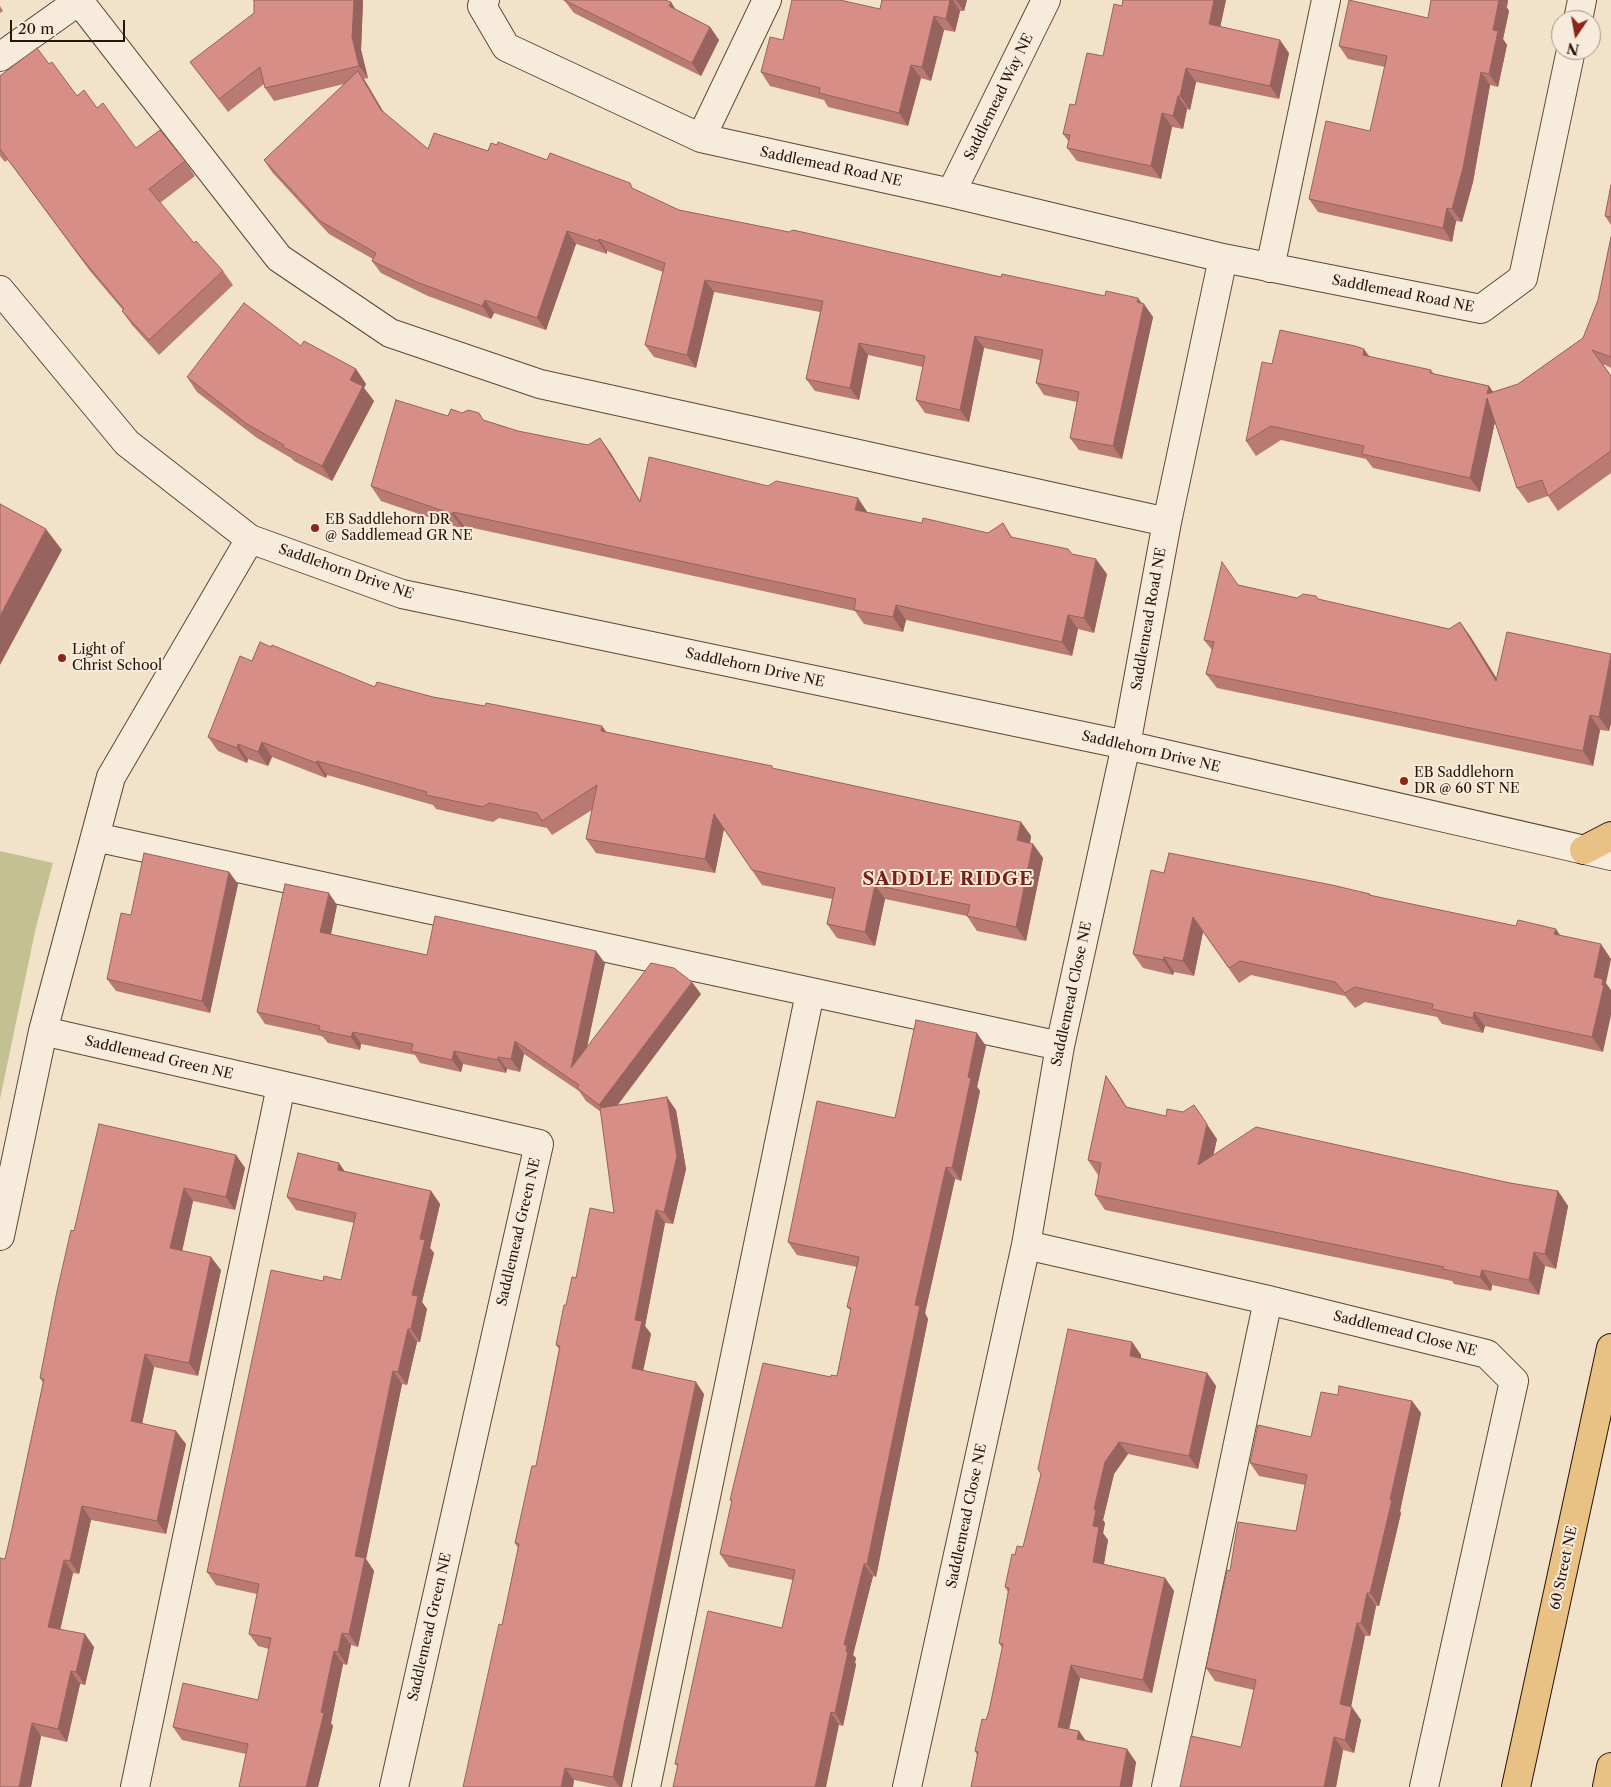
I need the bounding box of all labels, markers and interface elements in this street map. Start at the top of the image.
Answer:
scale bar [12,10,128,42]
north arrow [1551,10,1601,60]
text: 20 m [18,19,54,38]
street label: Saddlemead Way NE [961,31,1037,163]
text: N [1565,39,1581,59]
street label: Saddlemead Road NE [758,144,904,190]
street label: Saddlemead Road NE [1330,272,1476,316]
place label: EB Saddlehorn DR @ Saddlemead GR NE [325,512,473,544]
marker: EB Saddlehorn DR @ Saddlemead GR NE [309,522,321,534]
street label: Saddlehorn Drive NE [276,541,416,603]
street label: Saddlemead Road NE [1128,546,1170,692]
place label: Light of Christ School [72,642,162,674]
street label: Saddlehorn Drive NE [684,645,826,691]
marker: Light of Christ School [56,652,68,664]
street label: Saddlehorn Drive NE [1080,728,1222,776]
place label: EB Saddlehorn DR @ 60 ST NE [1414,765,1520,798]
marker: EB Saddlehorn DR @ 60 ST NE [1398,775,1410,787]
district label: SADDLE RIDGE [861,869,1035,891]
street label: Saddlemead Close NE [1048,920,1096,1068]
street label: Saddlemead Green NE [83,1033,235,1083]
street label: Saddlemead Green NE [494,1156,544,1308]
street label: Saddlemead Close NE [1331,1308,1479,1360]
street label: Saddlemead Close NE [943,1442,991,1590]
street label: 60 Street NE [1547,1524,1581,1612]
street label: Saddlemead Green NE [405,1551,455,1703]

